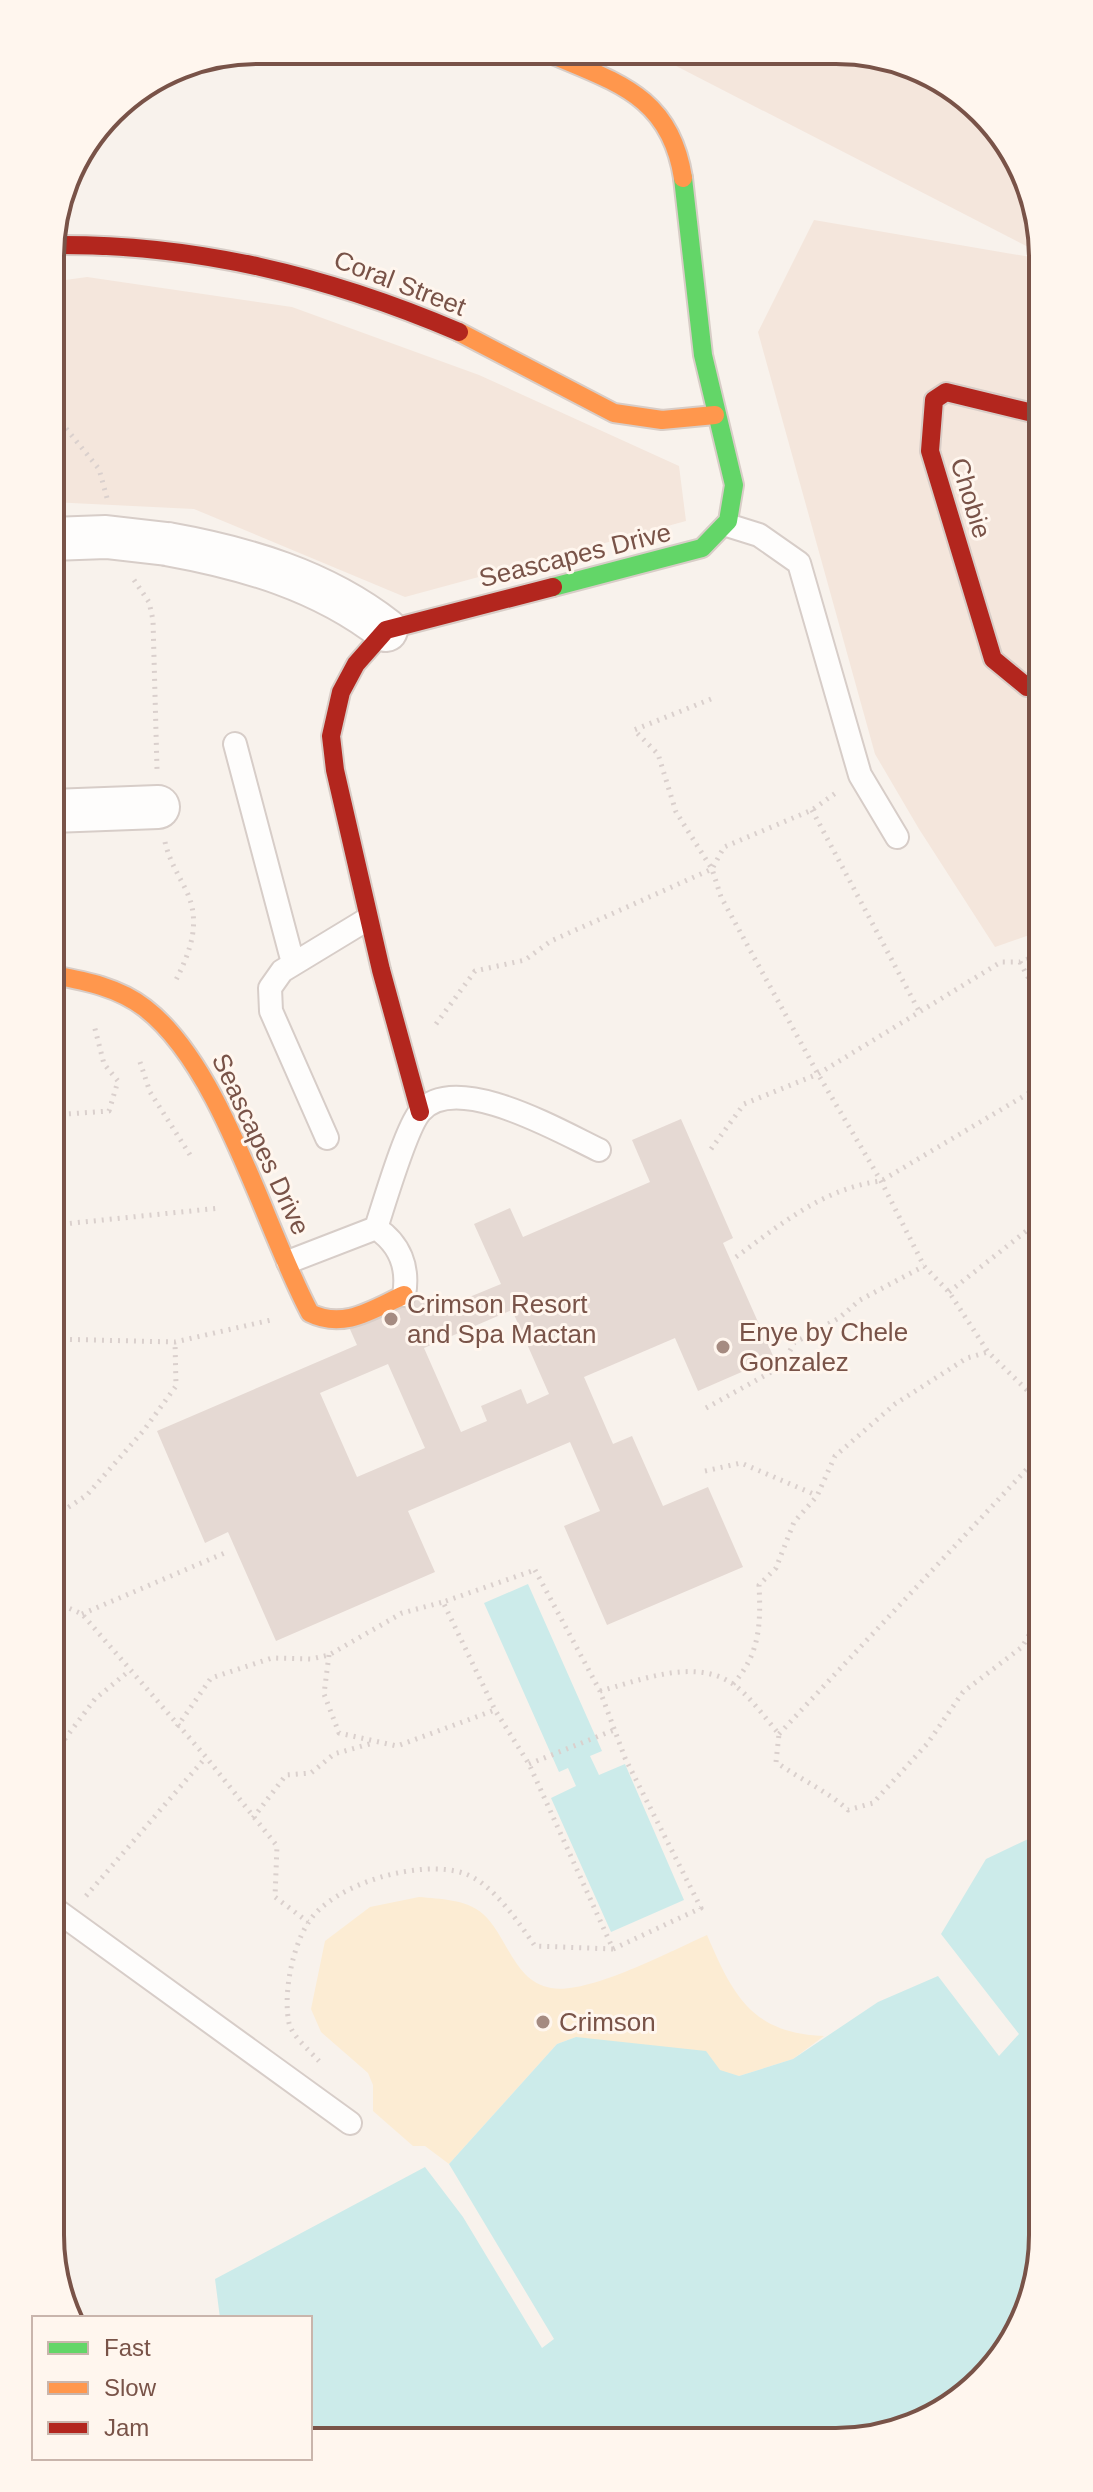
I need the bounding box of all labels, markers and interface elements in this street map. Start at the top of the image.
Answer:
street label: Coral Street [330,244,471,322]
street label: Chobie [945,454,997,542]
street label: Seascapes Drive [476,517,674,593]
street label: Seascapes Drive [206,1049,316,1239]
place label: Crimson Resort and Spa Mactan [407,1289,596,1349]
marker: Crimson Resort and Spa Mactan [382,1310,400,1328]
place label: Enye by Chele Gonzalez [739,1317,908,1377]
marker: Enye by Chele Gonzalez [714,1338,732,1356]
place label: Crimson [559,2007,656,2037]
marker: Crimson [534,2013,552,2031]
legend [32,2316,312,2460]
text: Fast [104,2334,151,2361]
text: Slow [104,2374,157,2401]
text: Jam [104,2414,149,2441]

